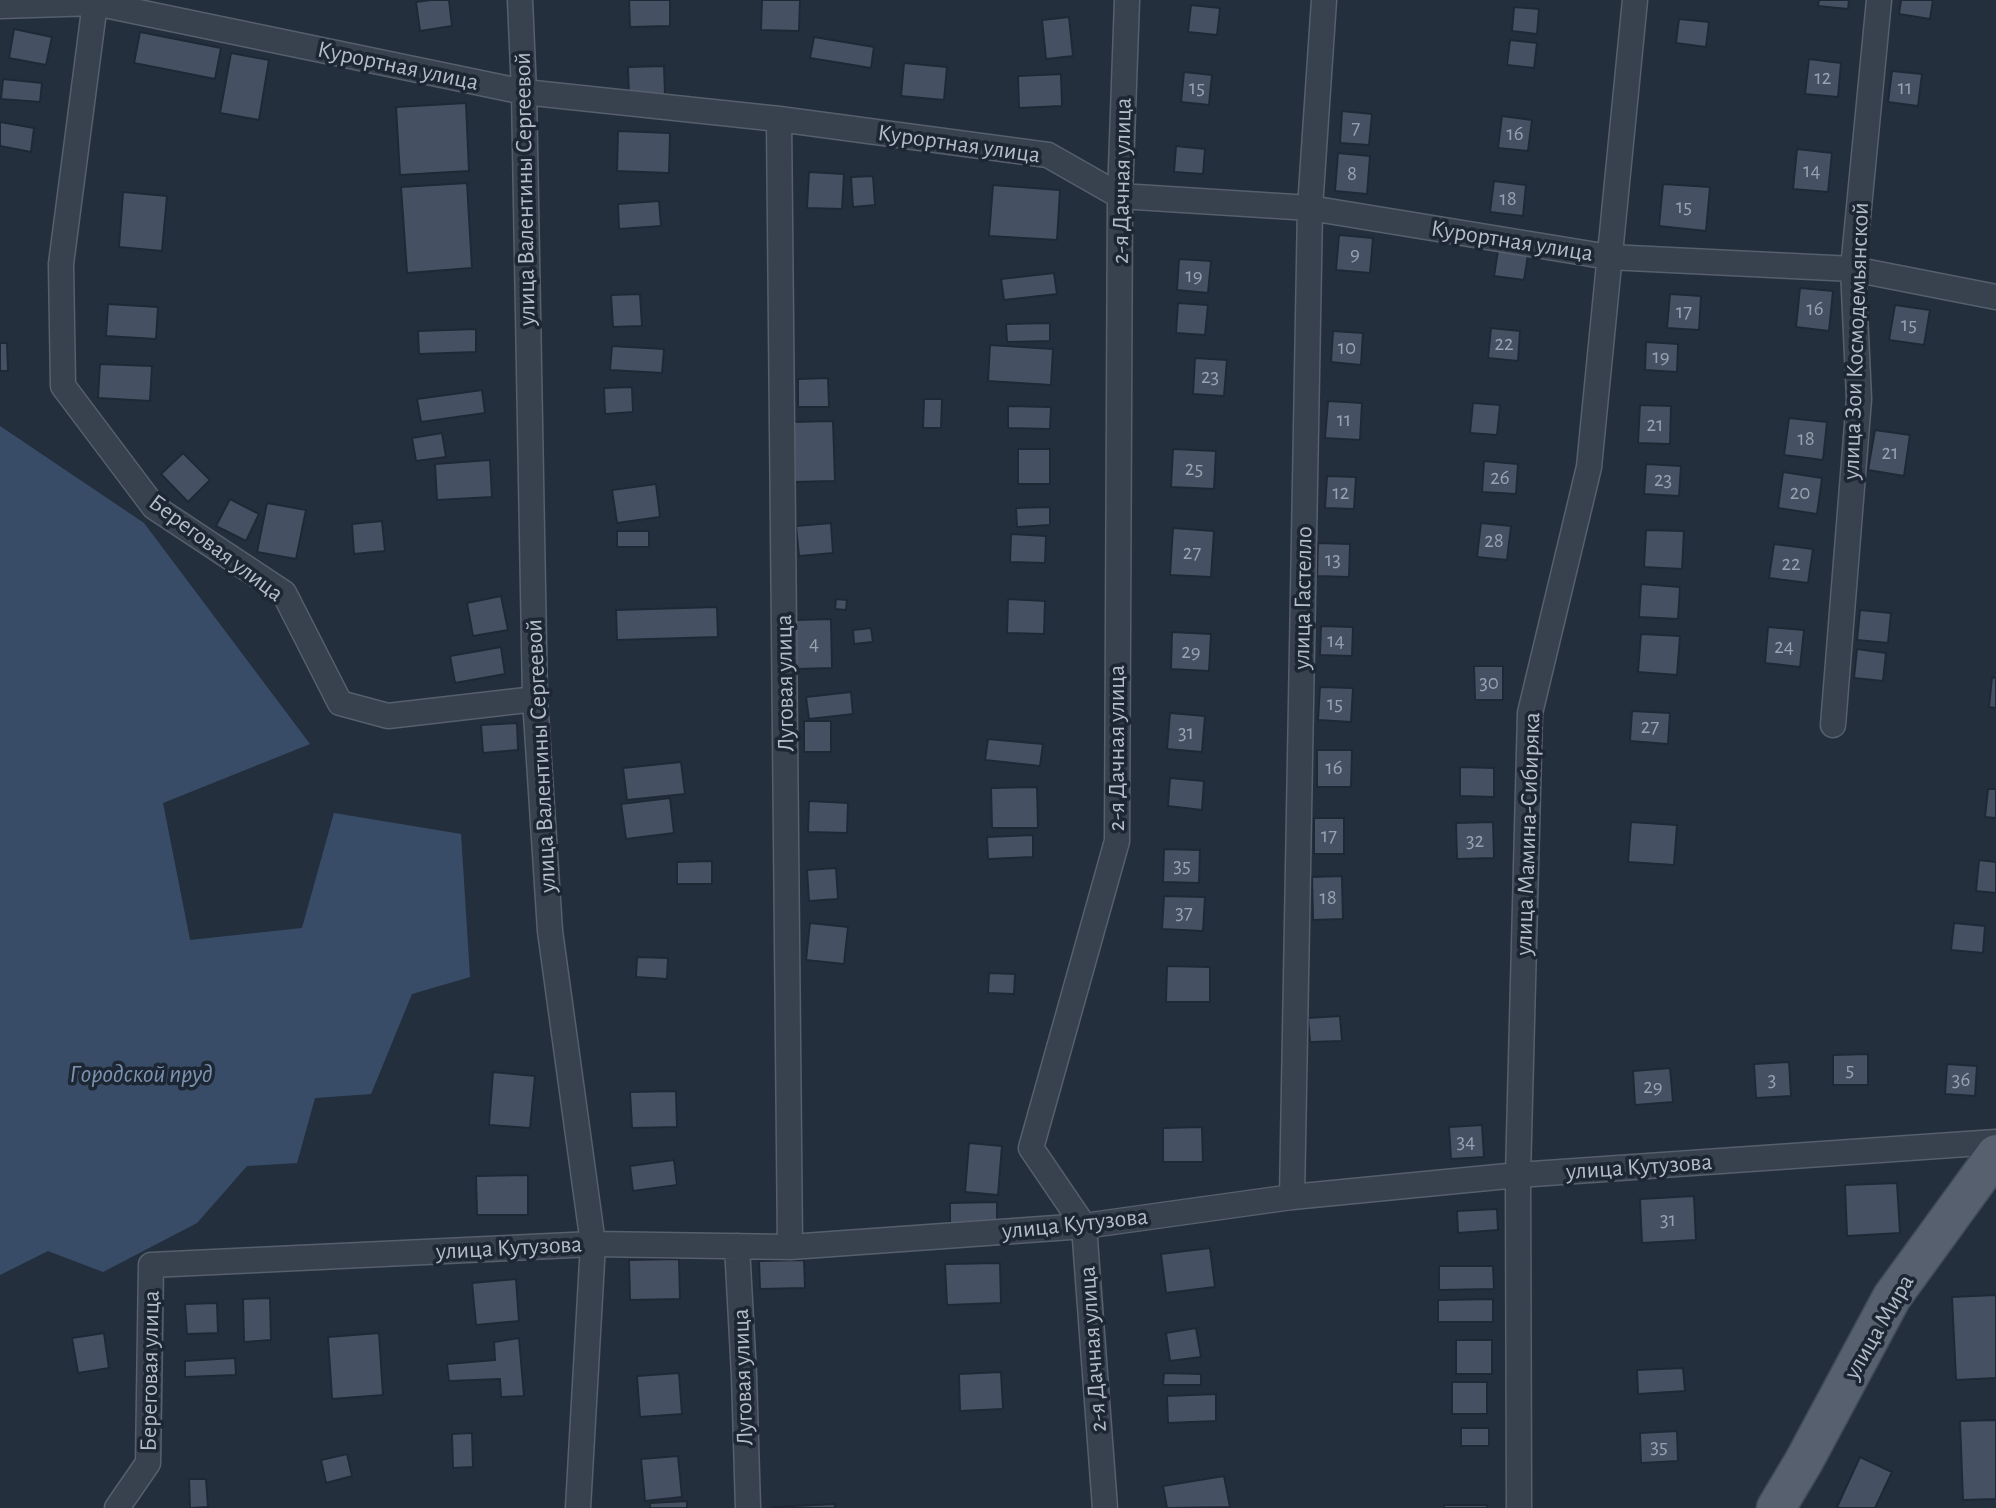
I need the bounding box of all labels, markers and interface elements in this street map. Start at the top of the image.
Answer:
street label: Курортная улица [315,35,481,97]
street label: улица Валентины Сергеевой [508,52,542,326]
house number: 12 [1815,65,1831,91]
house number: 15 [1189,75,1205,101]
house number: 11 [1898,75,1912,101]
street label: 2-я Дачная улица [1106,98,1138,264]
house number: 7 [1352,115,1360,141]
street label: Курортная улица [876,118,1042,170]
house number: 16 [1506,121,1524,147]
house number: 14 [1803,158,1821,184]
house number: 8 [1347,161,1357,187]
house number: 18 [1499,186,1517,212]
house number: 15 [1676,194,1692,220]
street label: улица Зои Космодемьянской [1837,202,1875,480]
street label: Курортная улица [1429,214,1595,268]
house number: 9 [1350,241,1360,267]
house number: 19 [1185,263,1203,289]
house number: 16 [1806,296,1824,322]
house number: 17 [1676,299,1692,325]
house number: 15 [1901,312,1917,338]
house number: 22 [1494,331,1514,357]
house number: 10 [1338,335,1356,361]
house number: 19 [1652,344,1670,370]
house number: 23 [1201,364,1219,390]
house number: 11 [1337,407,1351,433]
house number: 21 [1647,412,1663,438]
house number: 18 [1797,426,1815,452]
house number: 21 [1882,440,1898,466]
house number: 25 [1185,456,1203,482]
house number: 26 [1490,465,1510,491]
house number: 23 [1654,467,1672,493]
house number: 12 [1333,480,1349,506]
house number: 20 [1790,480,1810,506]
street label: Береговая улица [143,488,289,608]
street label: улица Гастелло [1287,526,1319,670]
house number: 28 [1484,528,1504,554]
house number: 27 [1183,540,1201,566]
house number: 13 [1325,547,1341,573]
house number: 22 [1781,551,1801,577]
street label: Луговая улица [769,614,801,752]
street label: улица Валентины Сергеевой [519,618,563,894]
house number: 14 [1327,628,1345,654]
house number: 4 [809,631,819,657]
house number: 24 [1774,634,1794,660]
house number: 29 [1181,639,1201,665]
street label: 2-я Дачная улица [1103,665,1131,831]
house number: 30 [1479,670,1499,696]
house number: 15 [1327,691,1343,717]
street label: улица Мамина-Сибиряка [1509,712,1547,956]
house number: 27 [1641,714,1659,740]
house number: 31 [1178,720,1194,746]
house number: 16 [1325,755,1343,781]
house number: 17 [1321,823,1337,849]
house number: 32 [1466,828,1484,854]
house number: 35 [1173,853,1191,879]
house number: 18 [1319,885,1337,911]
house number: 37 [1175,900,1193,926]
house number: 5 [1846,1057,1854,1083]
water label: Городской пруд [69,1058,213,1090]
house number: 3 [1768,1067,1776,1093]
house number: 36 [1952,1067,1970,1093]
house number: 29 [1643,1074,1663,1100]
house number: 34 [1457,1129,1475,1155]
street label: улица Кутузова [1565,1148,1713,1186]
street label: улица Кутузова [1001,1202,1149,1246]
house number: 31 [1660,1207,1676,1233]
street label: улица Кутузова [435,1230,583,1266]
street label: 2-я Дачная улица [1073,1265,1113,1433]
street label: улица Мира [1837,1269,1921,1385]
street label: Береговая улица [134,1290,166,1452]
street label: Луговая улица [726,1308,760,1446]
house number: 35 [1650,1434,1668,1460]

